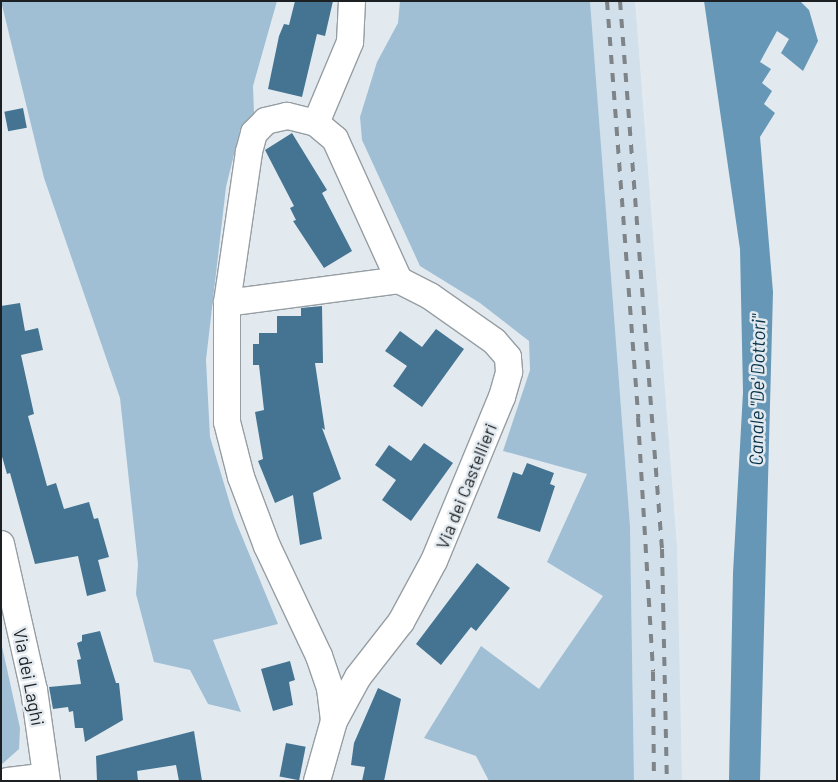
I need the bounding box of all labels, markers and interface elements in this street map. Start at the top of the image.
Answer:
water label: Canale "De' Dottori" [744,314,770,466]
street label: Via dei Castellieri [431,420,501,552]
street label: Via dei Laghi [9,626,49,728]

